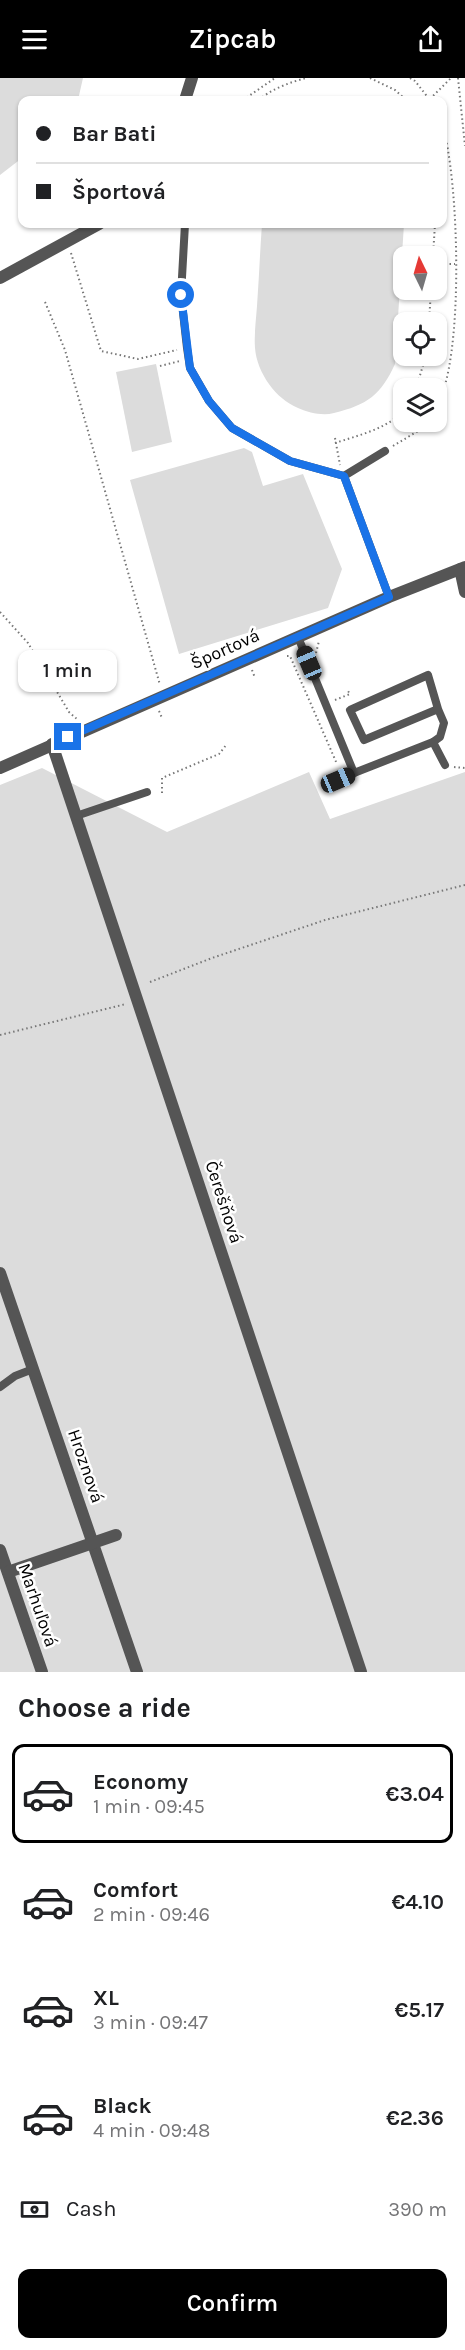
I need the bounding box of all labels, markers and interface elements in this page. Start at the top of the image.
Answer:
icon: menu [18,23,51,56]
text: Zipcab [189,23,276,55]
icon: share [414,23,447,56]
text: Bar Bati [72,121,156,147]
text: Športová [72,179,166,205]
north arrow [393,246,447,300]
map controls [393,246,447,432]
route start [167,281,194,308]
button: locate [393,312,447,366]
button: layers [393,378,447,432]
street label: Športová [187,624,263,674]
car [294,643,324,683]
callout: 1 min [19,650,118,692]
text: 1 min [43,659,92,682]
route end [54,723,81,750]
car [318,765,358,795]
street label: Čerešňová [200,1158,248,1246]
street label: Hroznová [63,1426,109,1506]
street label: Marhuľová [13,1560,63,1650]
text: Choose a ride [18,1692,191,1724]
icon: car [21,1767,75,1821]
text: Economy [93,1769,188,1795]
text: €3.04 [386,1781,444,1807]
text: 1 min · 09:45 [93,1795,205,1818]
icon: car [21,1875,75,1929]
text: Comfort [93,1877,178,1903]
text: €4.10 [391,1889,444,1915]
text: 2 min · 09:46 [93,1903,210,1926]
icon: car [21,1983,75,2037]
text: XL [93,1985,119,2011]
text: €5.17 [395,1997,444,2023]
text: 3 min · 09:47 [93,2011,208,2034]
icon: car [21,2091,75,2145]
text: Black [93,2093,152,2119]
text: €2.36 [386,2105,444,2131]
text: 4 min · 09:48 [93,2119,210,2142]
icon: cash [18,2193,51,2226]
text: Cash [66,2196,116,2222]
text: 390 m [388,2198,447,2221]
button: Confirm [18,2269,447,2338]

